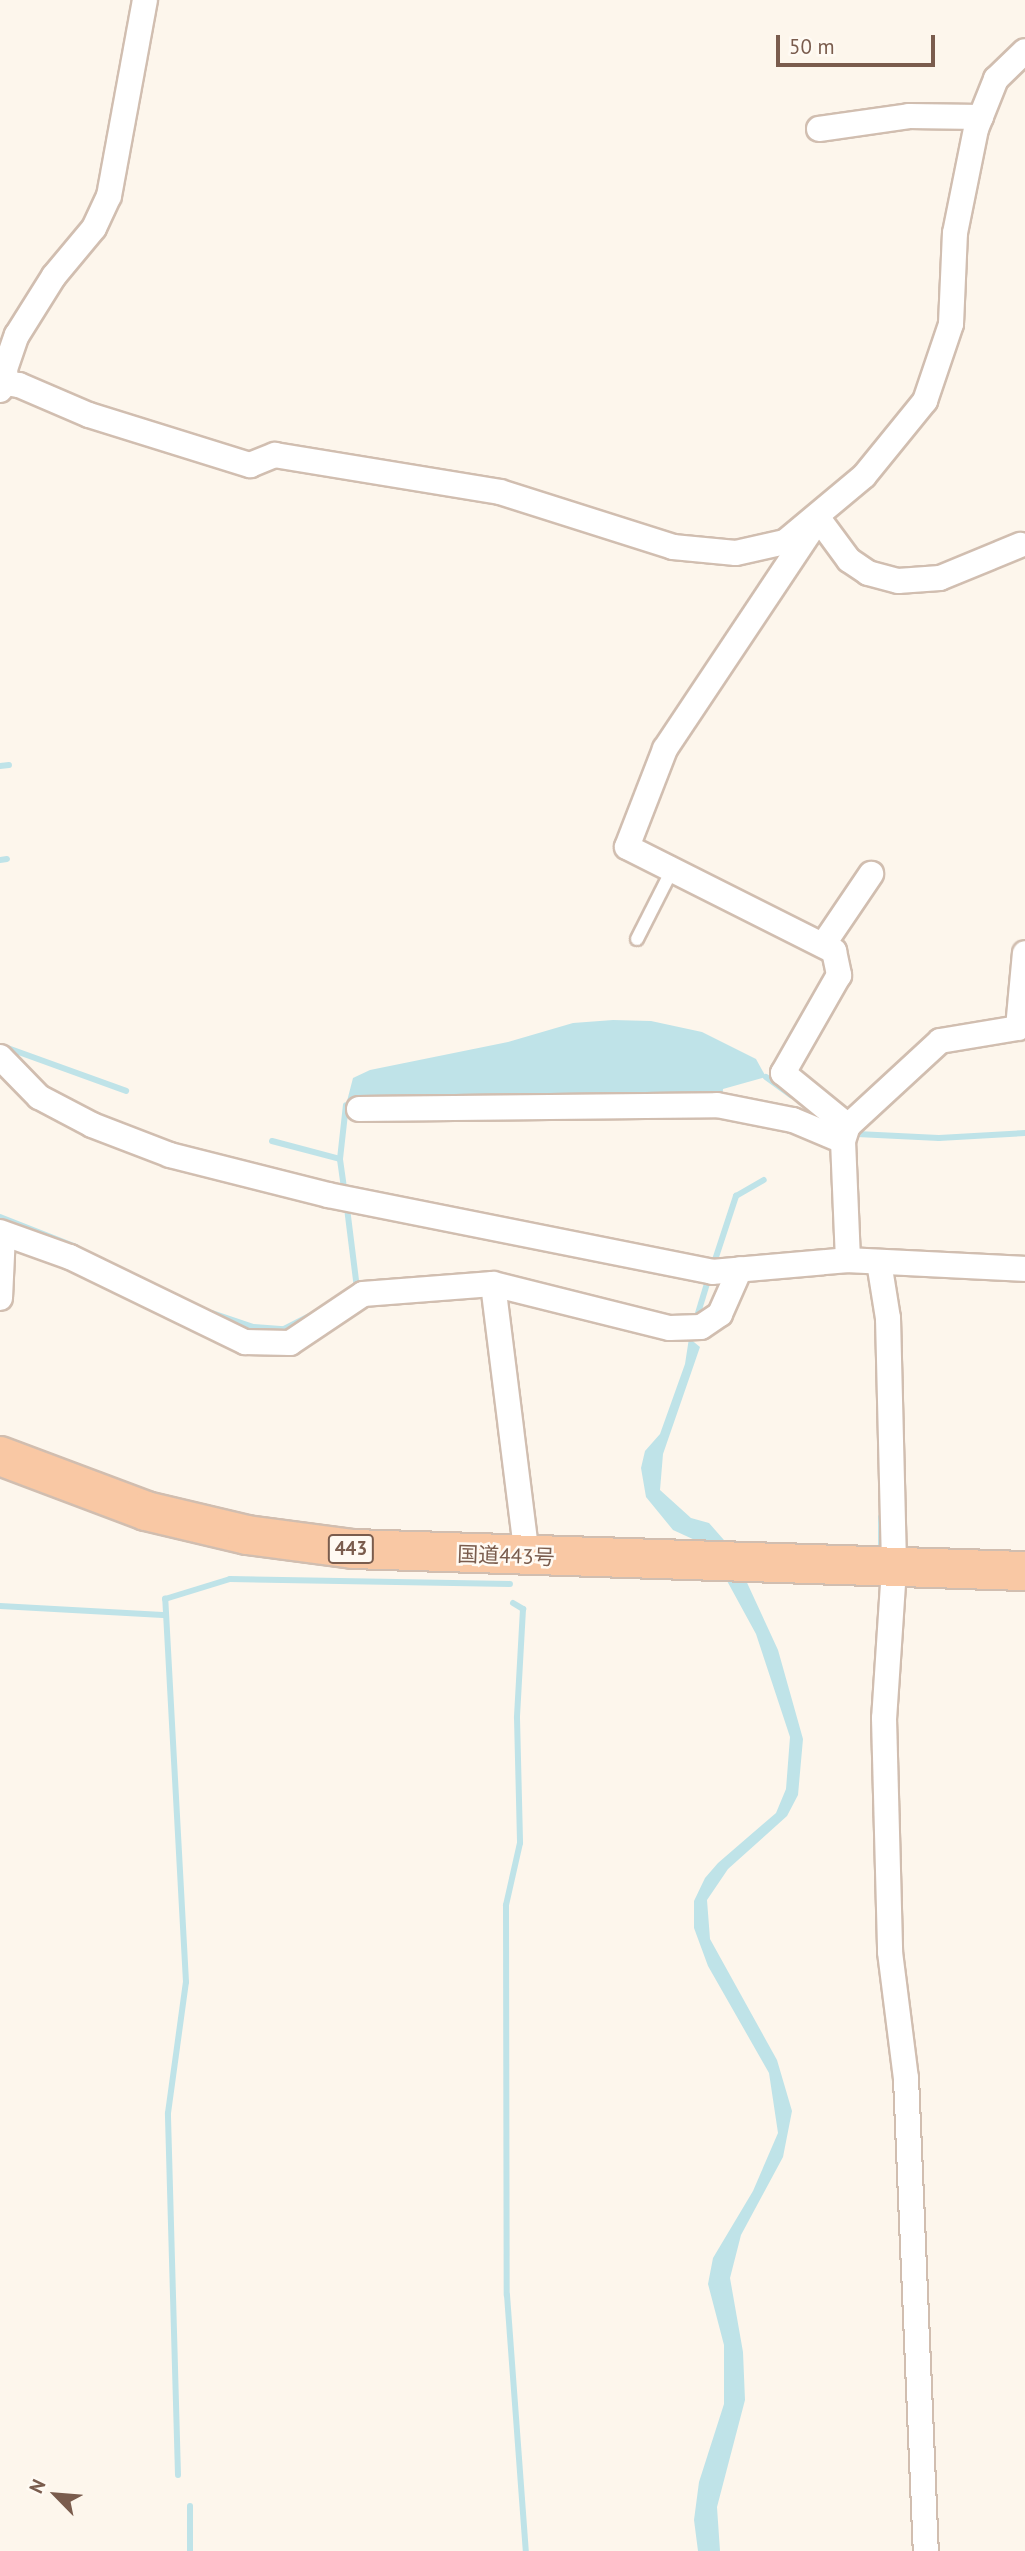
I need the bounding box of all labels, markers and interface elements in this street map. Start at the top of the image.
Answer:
scale bar [780,21,939,65]
text: 50 m [789,33,835,60]
road number: 443 [326,1534,376,1564]
street label: 国道443号 [457,1542,555,1570]
north arrow [21,2460,91,2530]
text: N [23,2475,50,2497]

